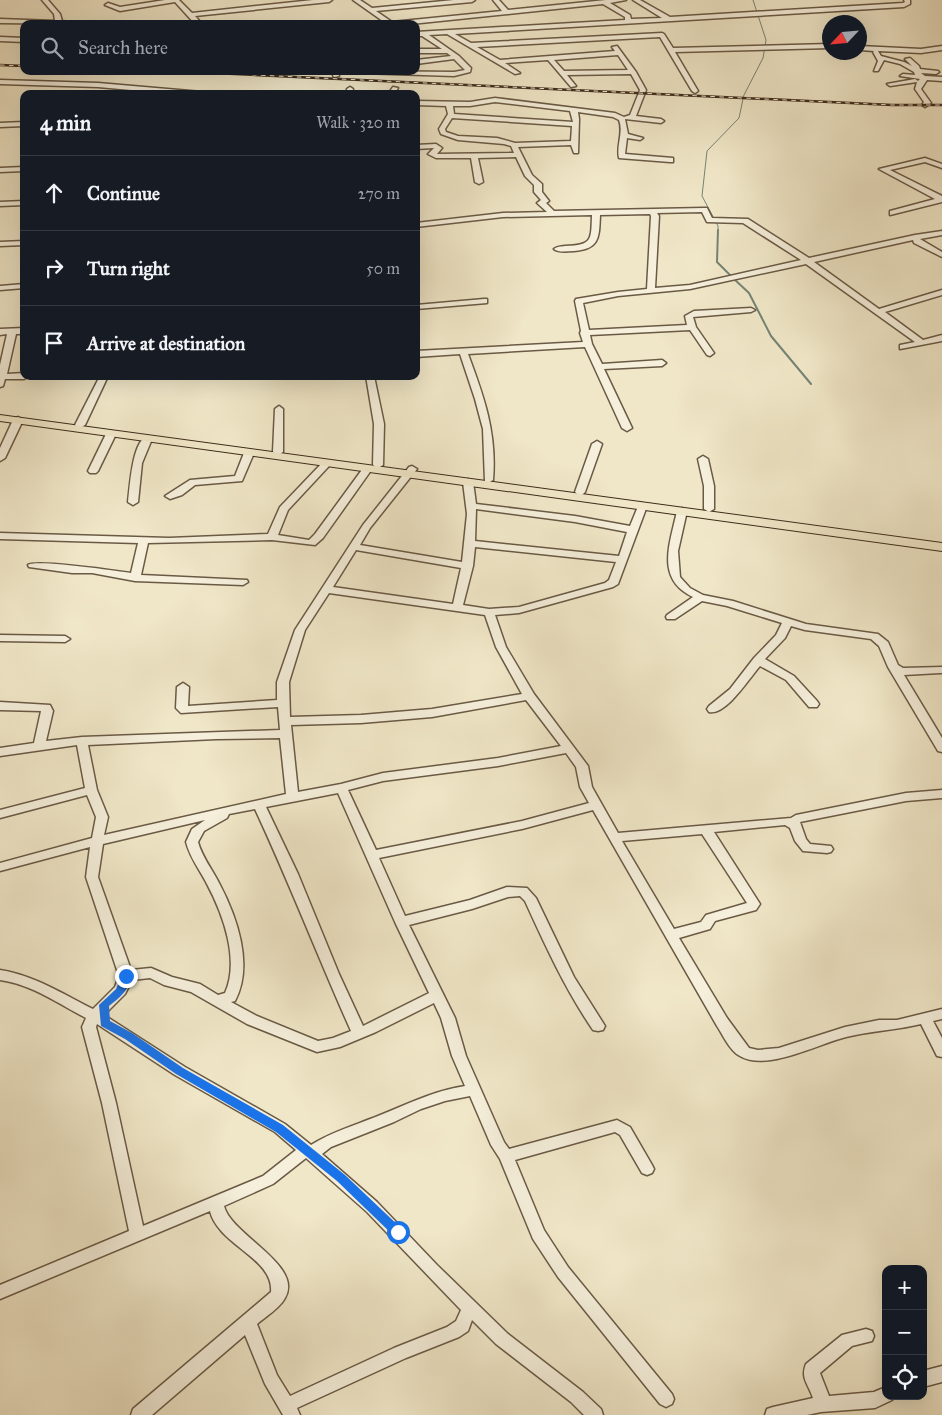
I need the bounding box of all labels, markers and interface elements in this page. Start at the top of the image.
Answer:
north arrow [822,15,867,60]
search box [20,20,420,75]
icon: search [38,34,66,62]
text: Search here [78,36,168,59]
text: 4 min [40,110,91,136]
text: Walk · 320 m [316,113,400,132]
icon: ahead [40,179,68,207]
text: Continue [87,182,160,205]
text: 270 m [358,184,400,203]
icon: right [40,254,68,282]
text: Turn right [87,257,170,280]
text: 50 m [366,259,400,278]
icon: arrive [40,329,68,357]
text: Arrive at destination [87,332,245,355]
route end [115,965,138,988]
route start [387,1221,410,1244]
map controls [882,1265,927,1400]
button: + [882,1265,927,1310]
button: − [882,1310,927,1355]
button: locate [882,1355,927,1400]

